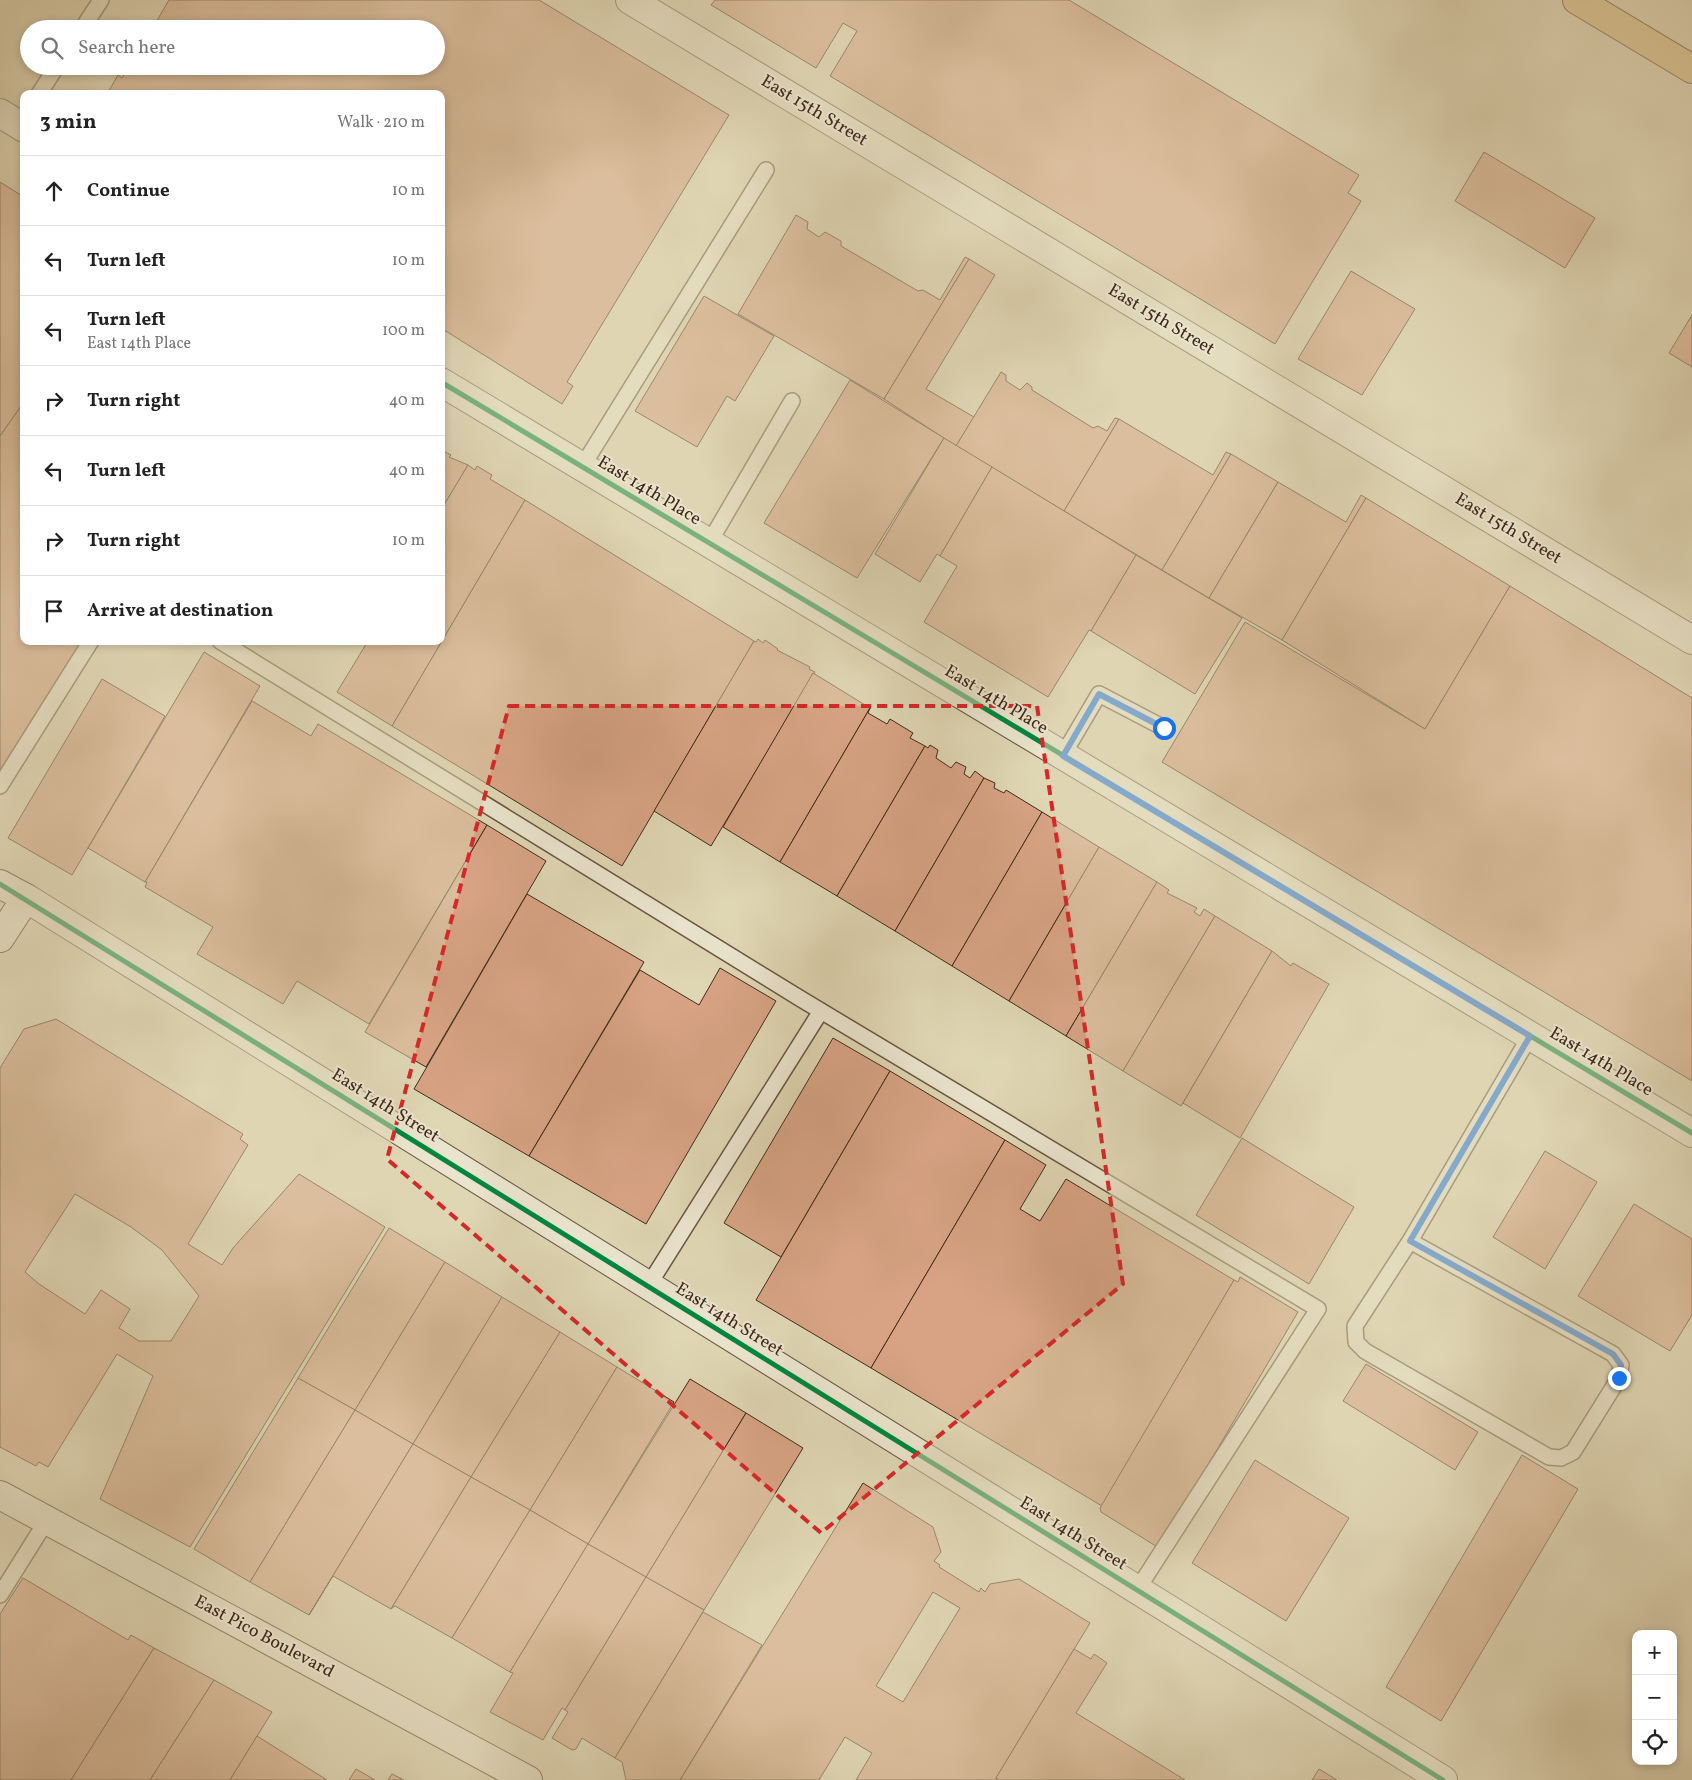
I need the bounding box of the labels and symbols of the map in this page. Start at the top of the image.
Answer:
street label: East 15th Street [756,69,872,153]
street label: East 15th Street [1103,278,1219,362]
street label: East 14th Place [592,450,706,532]
street label: East 15th Street [1450,487,1566,571]
street label: East 14th Place [939,659,1053,741]
route start [1153,717,1176,740]
street label: East 14th Place [1544,1021,1658,1103]
street label: East 14th Street [326,1063,444,1149]
street label: East 14th Street [670,1277,788,1363]
route end [1608,1367,1631,1390]
street label: East 14th Street [1014,1491,1132,1577]
street label: East Pico Boulevard [190,1589,338,1685]

